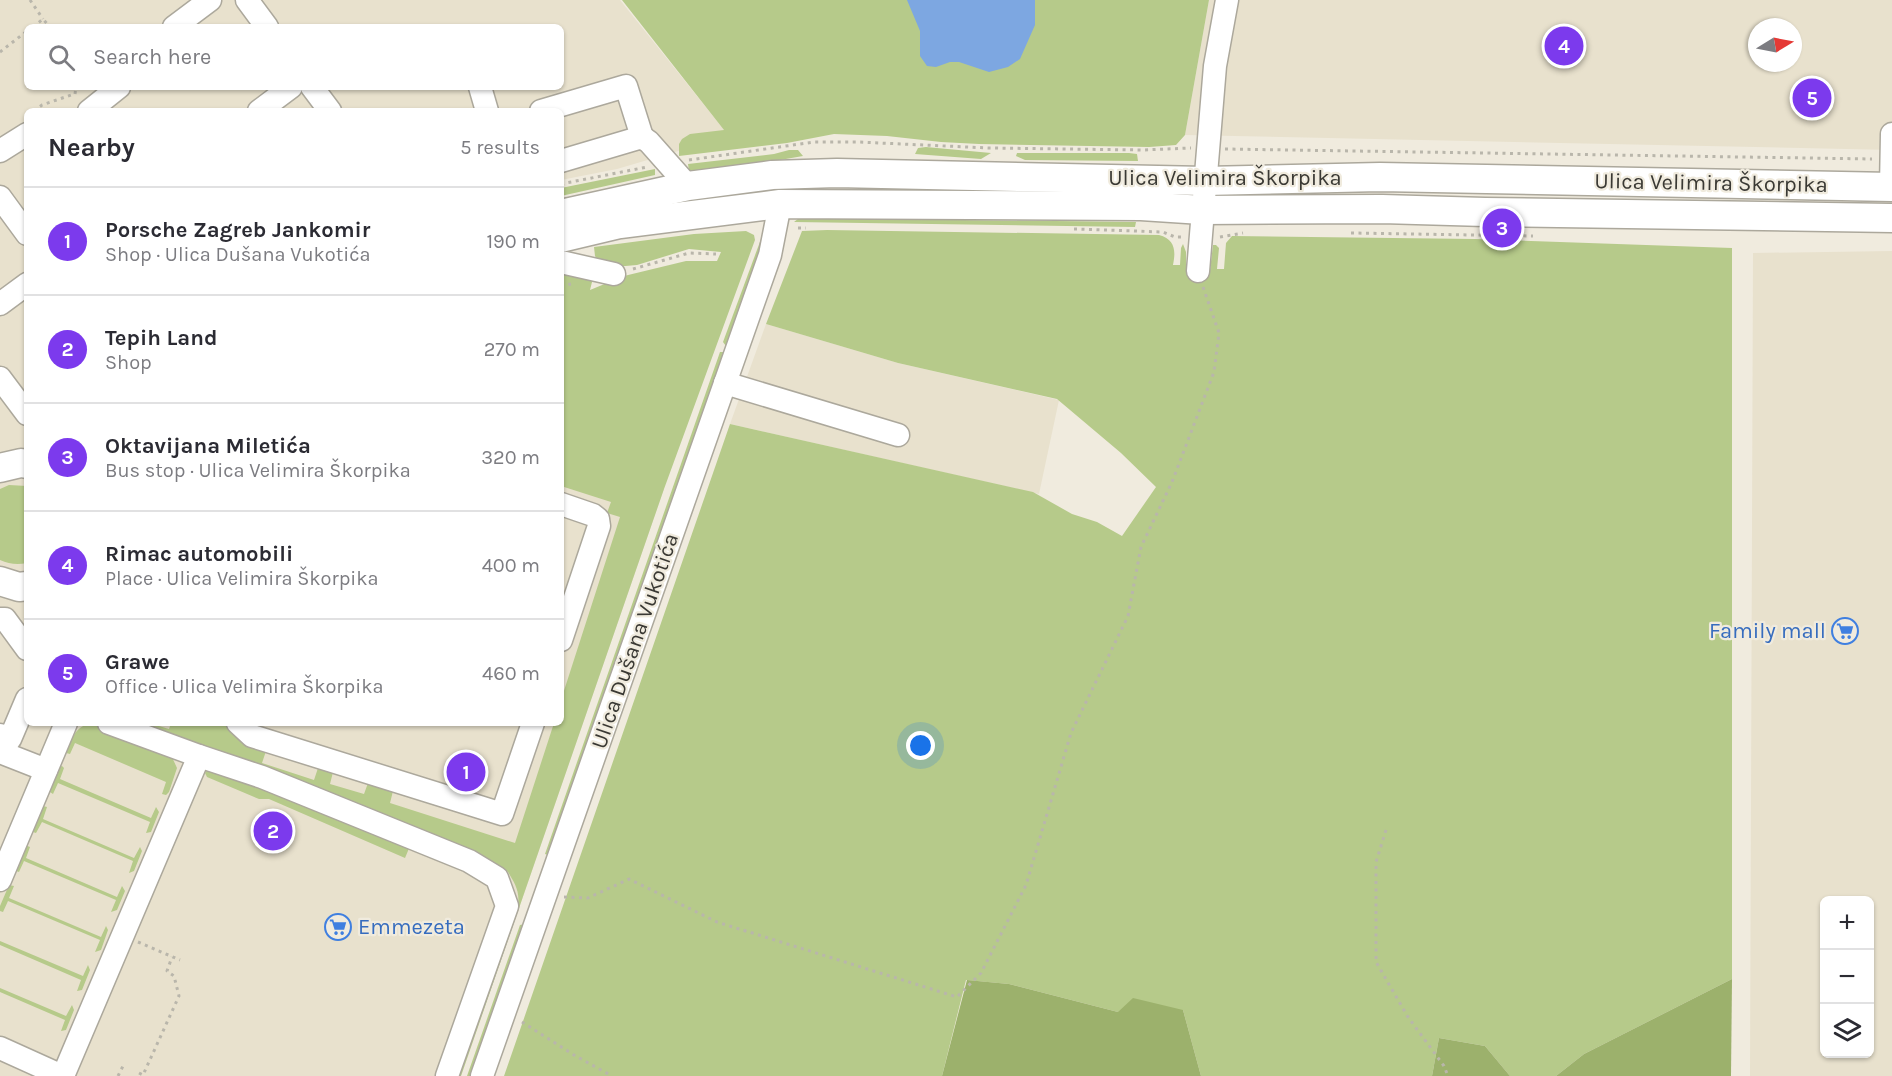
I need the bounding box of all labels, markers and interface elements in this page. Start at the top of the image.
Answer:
north arrow [1748,18,1802,72]
search box [24,24,564,90]
pin: 4 [1544,24,1584,68]
icon: search [45,41,78,74]
text: Search here [93,44,211,70]
pin: 5 [1792,76,1832,120]
text: Nearby [48,132,135,163]
text: 5 results [460,136,540,159]
street label: Ulica Velimira Škorpika [1108,164,1342,191]
street label: Ulica Velimira Škorpika [1594,167,1828,198]
pin: 3 [1482,206,1522,250]
text: Porsche Zagreb Jankomir [105,217,370,243]
text: 1 [64,230,71,253]
text: 190 m [486,230,540,253]
text: Shop · Ulica Dušana Vukotića [105,243,371,266]
text: Tepih Land [105,325,217,351]
text: 2 [61,338,74,361]
text: 270 m [484,338,540,361]
text: Shop [105,351,152,374]
text: Oktavijana Miletića [105,433,311,459]
text: 3 [61,446,74,469]
text: 320 m [481,446,540,469]
text: Bus stop · Ulica Velimira Škorpika [105,459,411,482]
street label: Ulica Dušana Vukotića [586,530,684,752]
text: Rimac automobili [105,541,293,567]
text: 4 [62,554,73,577]
text: 400 m [482,554,540,577]
text: Place · Ulica Velimira Škorpika [105,567,379,590]
supermarket icon: Family mall [1830,616,1860,646]
place label: Family mall [1709,618,1826,644]
text: Grawe [105,649,170,675]
text: 5 [62,662,73,685]
text: 460 m [482,662,540,685]
text: Office · Ulica Velimira Škorpika [105,675,384,698]
your location [906,731,935,760]
pin: 1 [446,750,486,794]
pin: 2 [254,808,292,854]
map controls [1820,896,1874,1058]
button: + [1820,896,1874,950]
supermarket icon: Emmezeta [323,912,353,942]
place label: Emmezeta [358,914,465,940]
button: − [1820,950,1874,1004]
button: layers [1820,1004,1874,1058]

